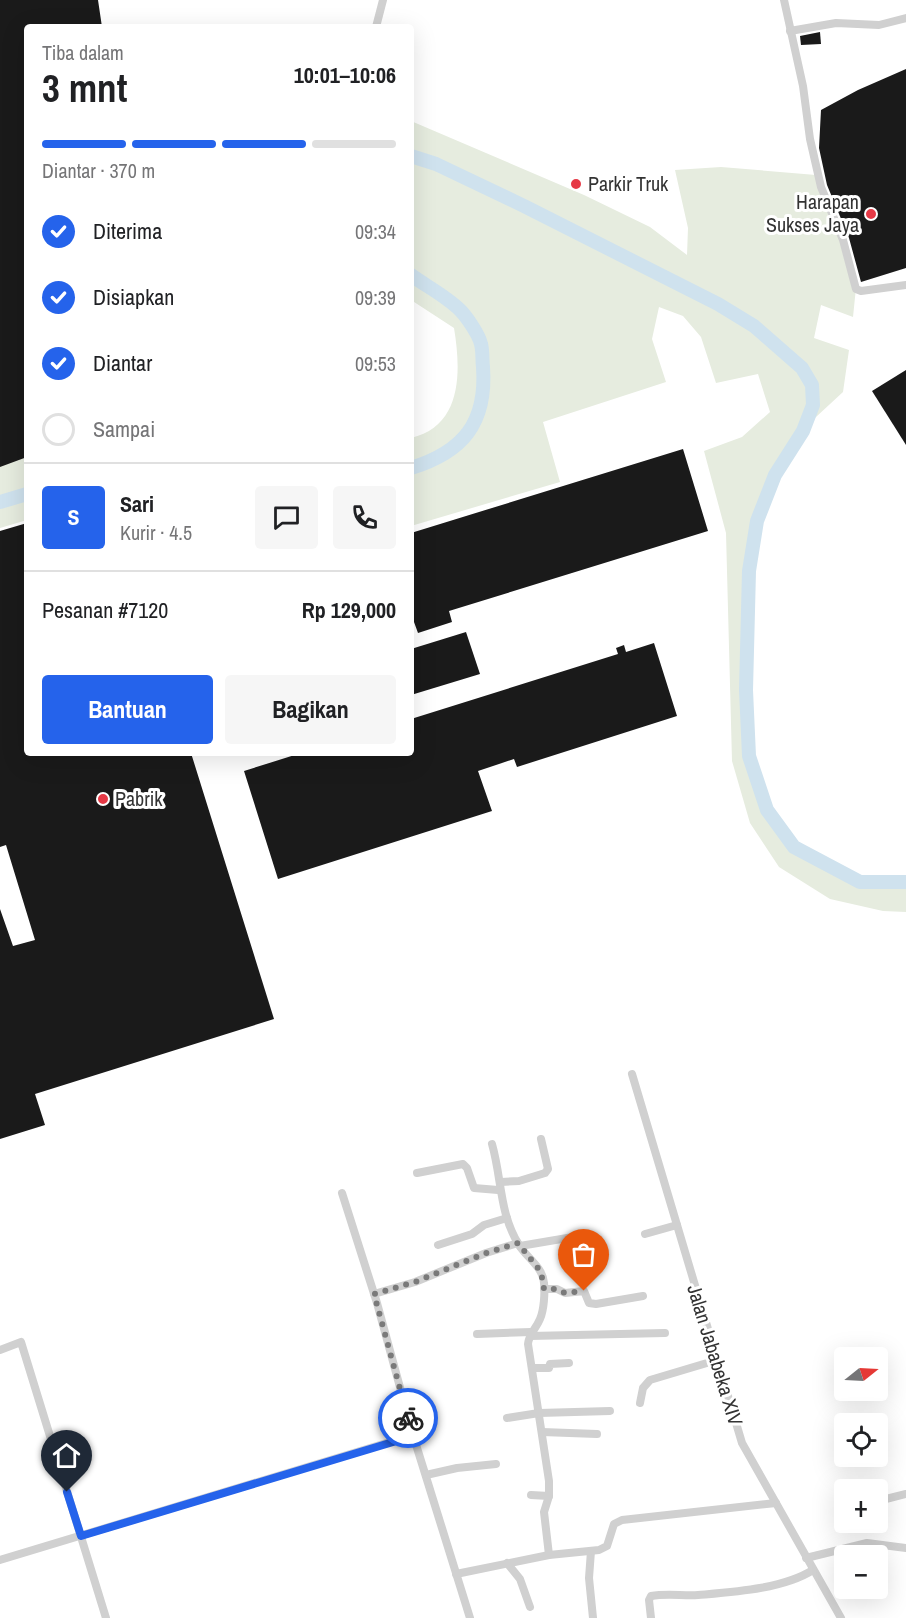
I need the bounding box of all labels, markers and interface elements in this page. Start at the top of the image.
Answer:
text: Tiba dalam [42,39,124,66]
text: 10:01–10:06 [294,60,396,90]
text: 3 mnt [42,62,127,114]
text: Diantar · 370 m [42,157,155,184]
place label: Parkir Truk [588,170,669,197]
marker: Parkir Truk [569,177,583,191]
place label: Harapan Sukses Jaya [766,188,859,238]
marker: Harapan Sukses Jaya [864,207,878,221]
icon: check [42,215,75,248]
text: Diterima [93,216,162,246]
text: 09:34 [355,218,396,245]
icon: check [42,281,75,314]
text: Disiapkan [93,282,174,312]
text: 09:39 [355,284,396,311]
icon: check [42,347,75,380]
text: Diantar [93,348,152,378]
text: 09:53 [355,350,396,377]
text: Sampai [93,414,155,444]
button: chat [255,486,318,549]
button: phone [333,486,396,549]
text: Sari [120,489,154,519]
text: S [67,502,80,532]
text: Kurir · 4.5 [120,519,192,546]
text: Pesanan #7120 [42,595,168,625]
text: Rp 129,000 [302,595,396,625]
button: Bantuan [42,675,213,744]
button: Bagikan [225,675,396,744]
place label: Pabrik [115,785,163,812]
marker: Pabrik [96,792,110,806]
pin [558,1229,609,1291]
icon: bag [567,1238,600,1271]
street label: Jalan Jababeka XIV [681,1281,750,1429]
north arrow [834,1347,888,1401]
map controls [834,1347,888,1599]
courier [378,1388,438,1448]
icon: bike [392,1402,425,1435]
button: locate [834,1413,888,1467]
pin [41,1430,92,1492]
icon: home [50,1439,83,1472]
button: + [834,1479,888,1533]
button: − [834,1545,888,1599]

